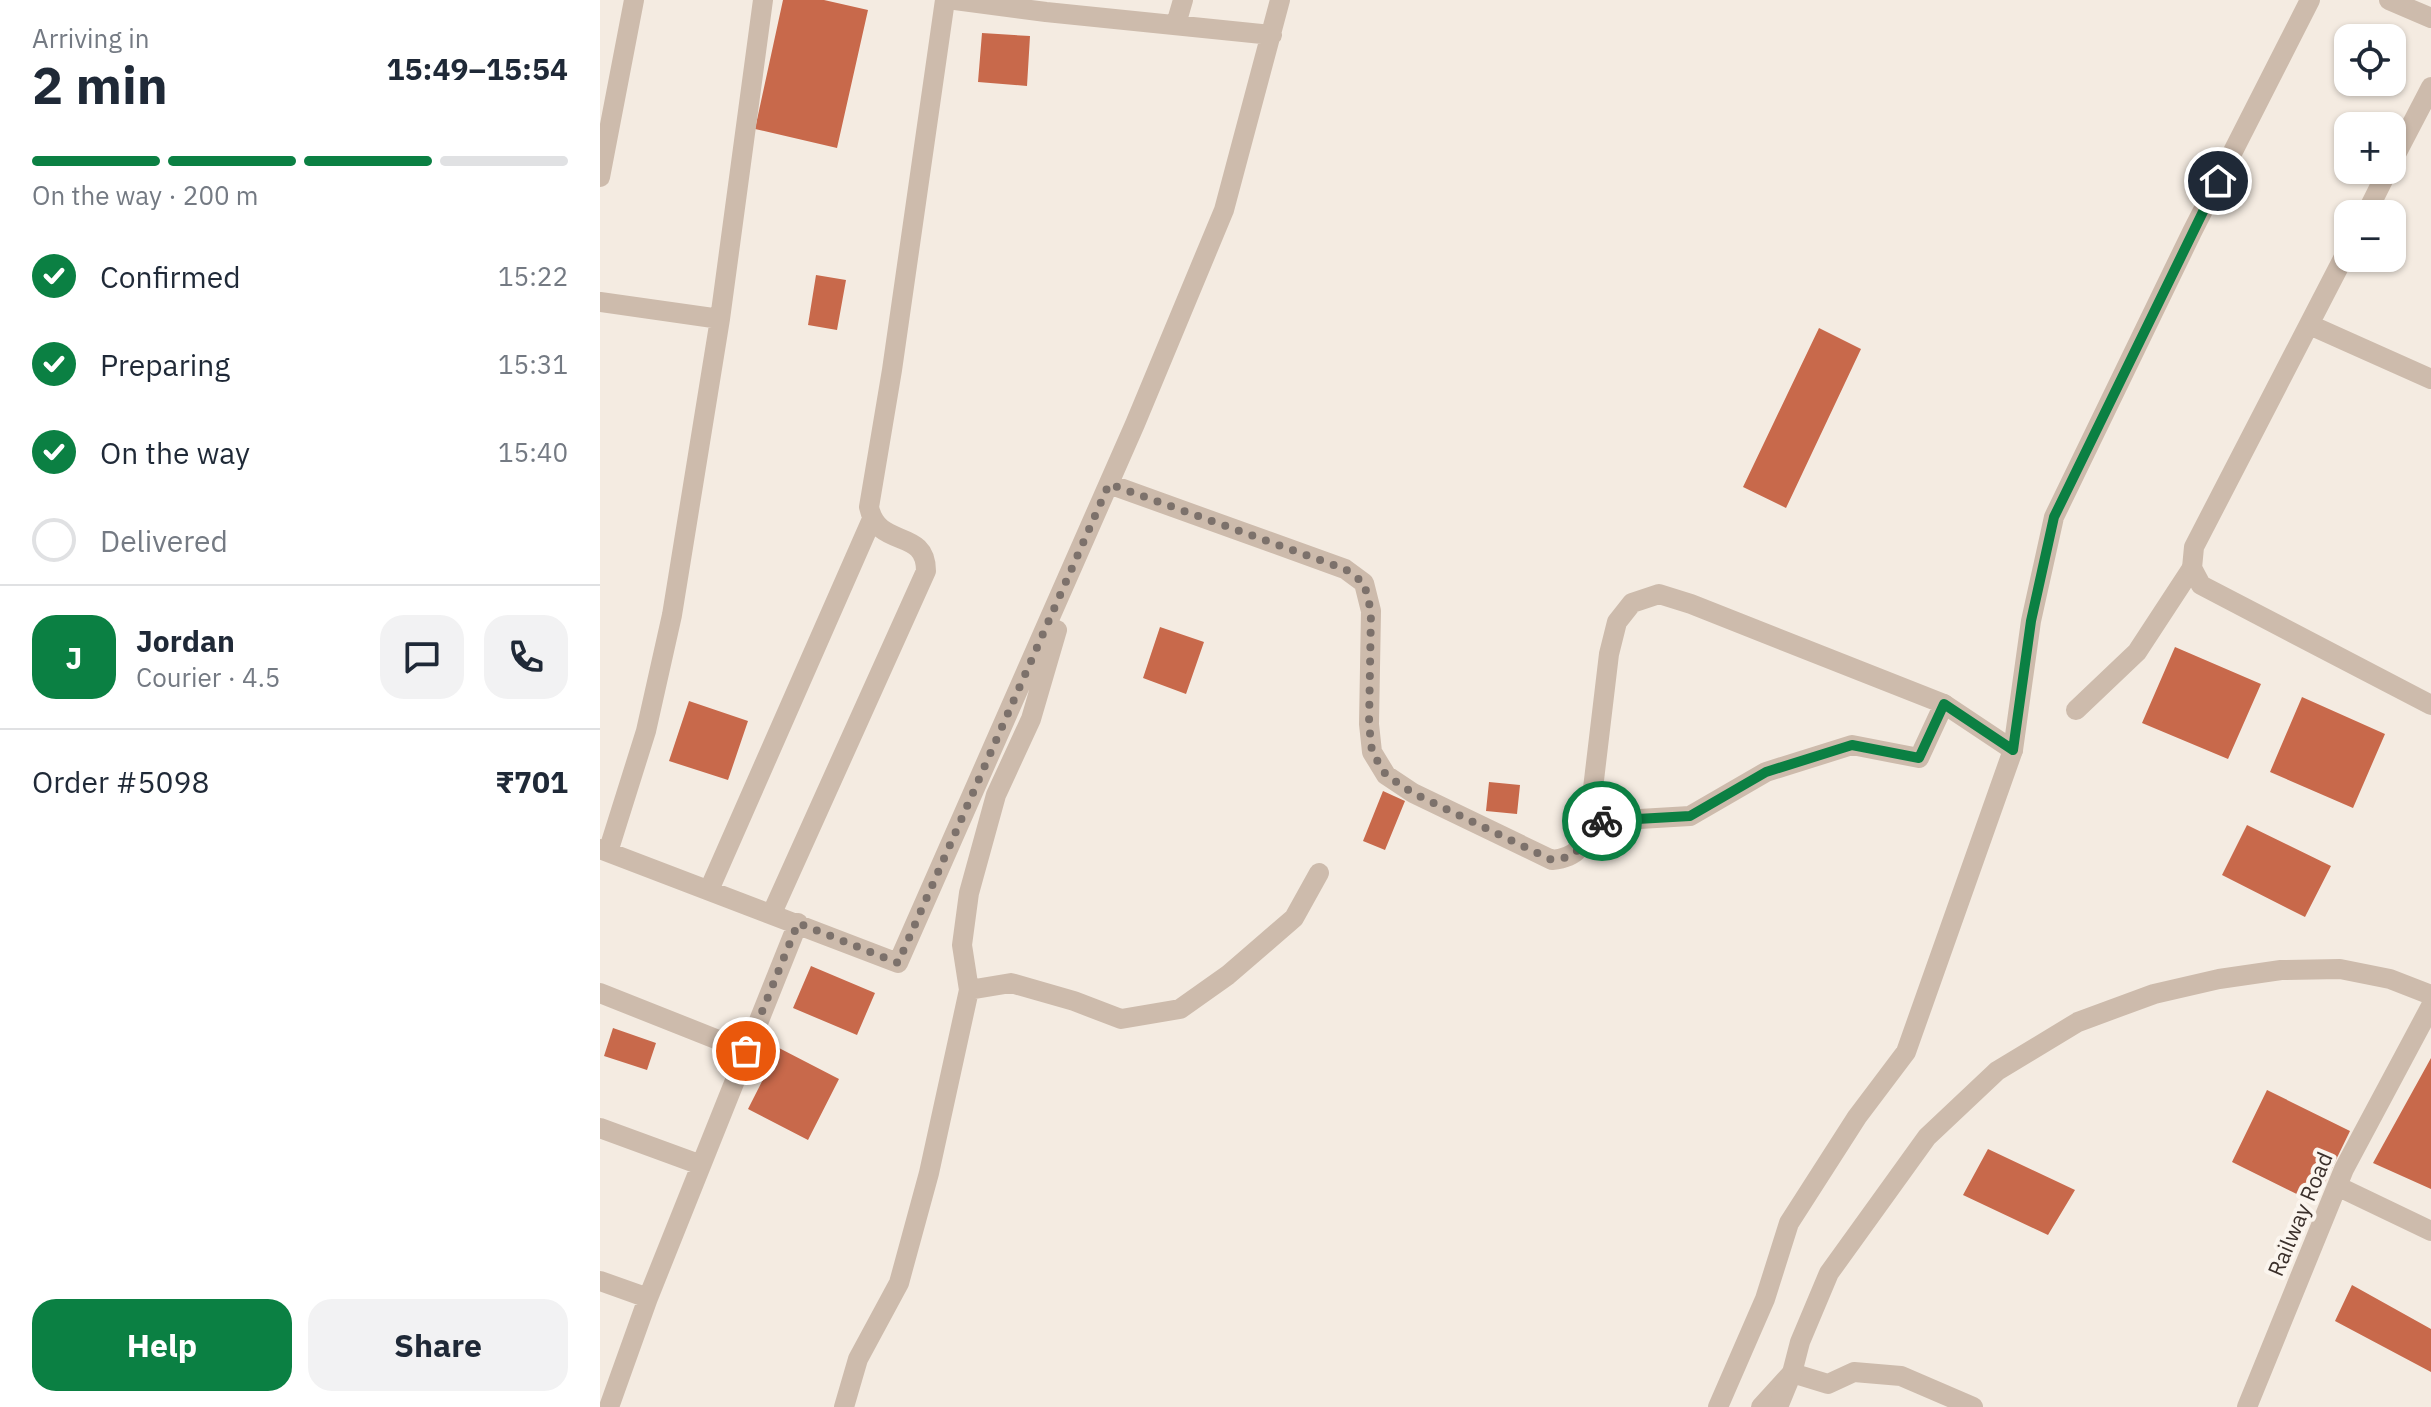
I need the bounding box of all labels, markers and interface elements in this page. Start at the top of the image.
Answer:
text: Arriving in [32,21,149,55]
map controls [2334,24,2406,272]
button: locate [2334,24,2406,96]
text: 15:49–15:54 [387,49,568,88]
text: 2 min [32,51,168,118]
button: + [2334,112,2406,184]
pin [2184,147,2252,215]
icon: home [2196,159,2240,203]
text: On the way · 200 m [32,178,258,212]
button: − [2334,200,2406,272]
icon: check [32,254,76,298]
text: Confirmed [100,257,241,296]
text: 15:22 [498,259,568,293]
icon: check [32,342,76,386]
text: Preparing [100,345,230,384]
text: 15:31 [498,347,568,381]
icon: check [32,430,76,474]
text: On the way [100,433,250,472]
text: 15:40 [498,435,568,469]
text: Delivered [100,521,228,560]
button: chat [380,615,464,699]
button: phone [484,615,568,699]
text: Jordan [136,621,235,660]
text: J [66,638,82,677]
text: Courier · 4.5 [136,660,280,694]
text: Order #5098 [32,762,209,801]
text: ₹701 [495,762,568,801]
courier [1562,781,1642,861]
icon: bike [1580,799,1624,843]
pin [712,1017,780,1085]
icon: bag [724,1029,768,1073]
street label: Railway Road [2260,1147,2339,1280]
button: Help [32,1299,292,1391]
button: Share [308,1299,568,1391]

